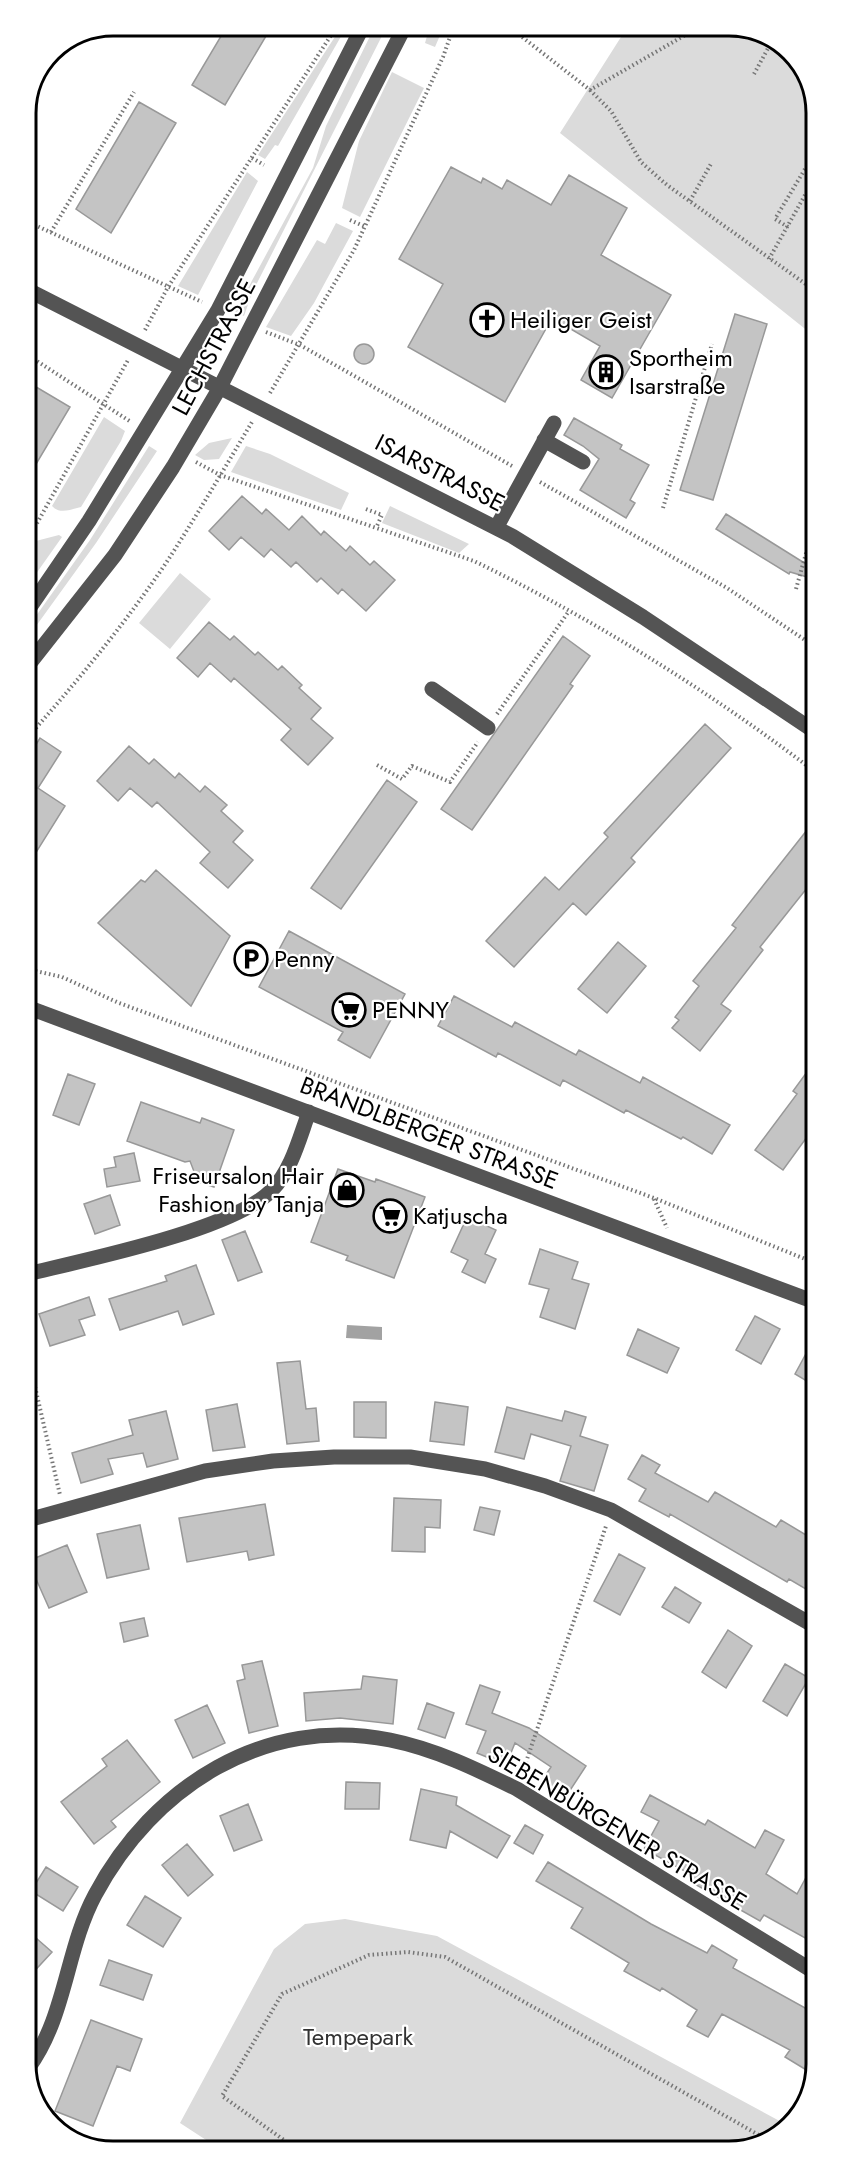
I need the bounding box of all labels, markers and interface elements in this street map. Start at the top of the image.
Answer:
street label: LECHSTRASSE [163,272,264,422]
church icon: Heiliger Geist [469,302,505,338]
place label: Heiliger Geist [510,302,652,337]
place label: Sportheim Isarstraße [629,340,733,403]
building icon: Sportheim Isarstraße [588,354,624,390]
street label: ISARSTRASSE [369,425,511,520]
parking icon: Penny [233,941,269,977]
place label: Penny [274,941,335,976]
supermarket icon: PENNY [331,992,367,1028]
place label: PENNY [372,992,450,1027]
street label: BRANDLBERGER STRASSE [295,1067,563,1198]
place label: Friseursalon Hair Fashion by Tanja [152,1158,325,1221]
shop icon: Friseursalon Hair Fashion by Tanja [329,1172,365,1208]
supermarket icon: Katjuscha [372,1198,408,1234]
place label: Katjuscha [413,1198,508,1233]
street label: SIEBENBÜRGENER STRASSE [481,1736,753,1919]
park label: Tempepark [303,2019,413,2054]

